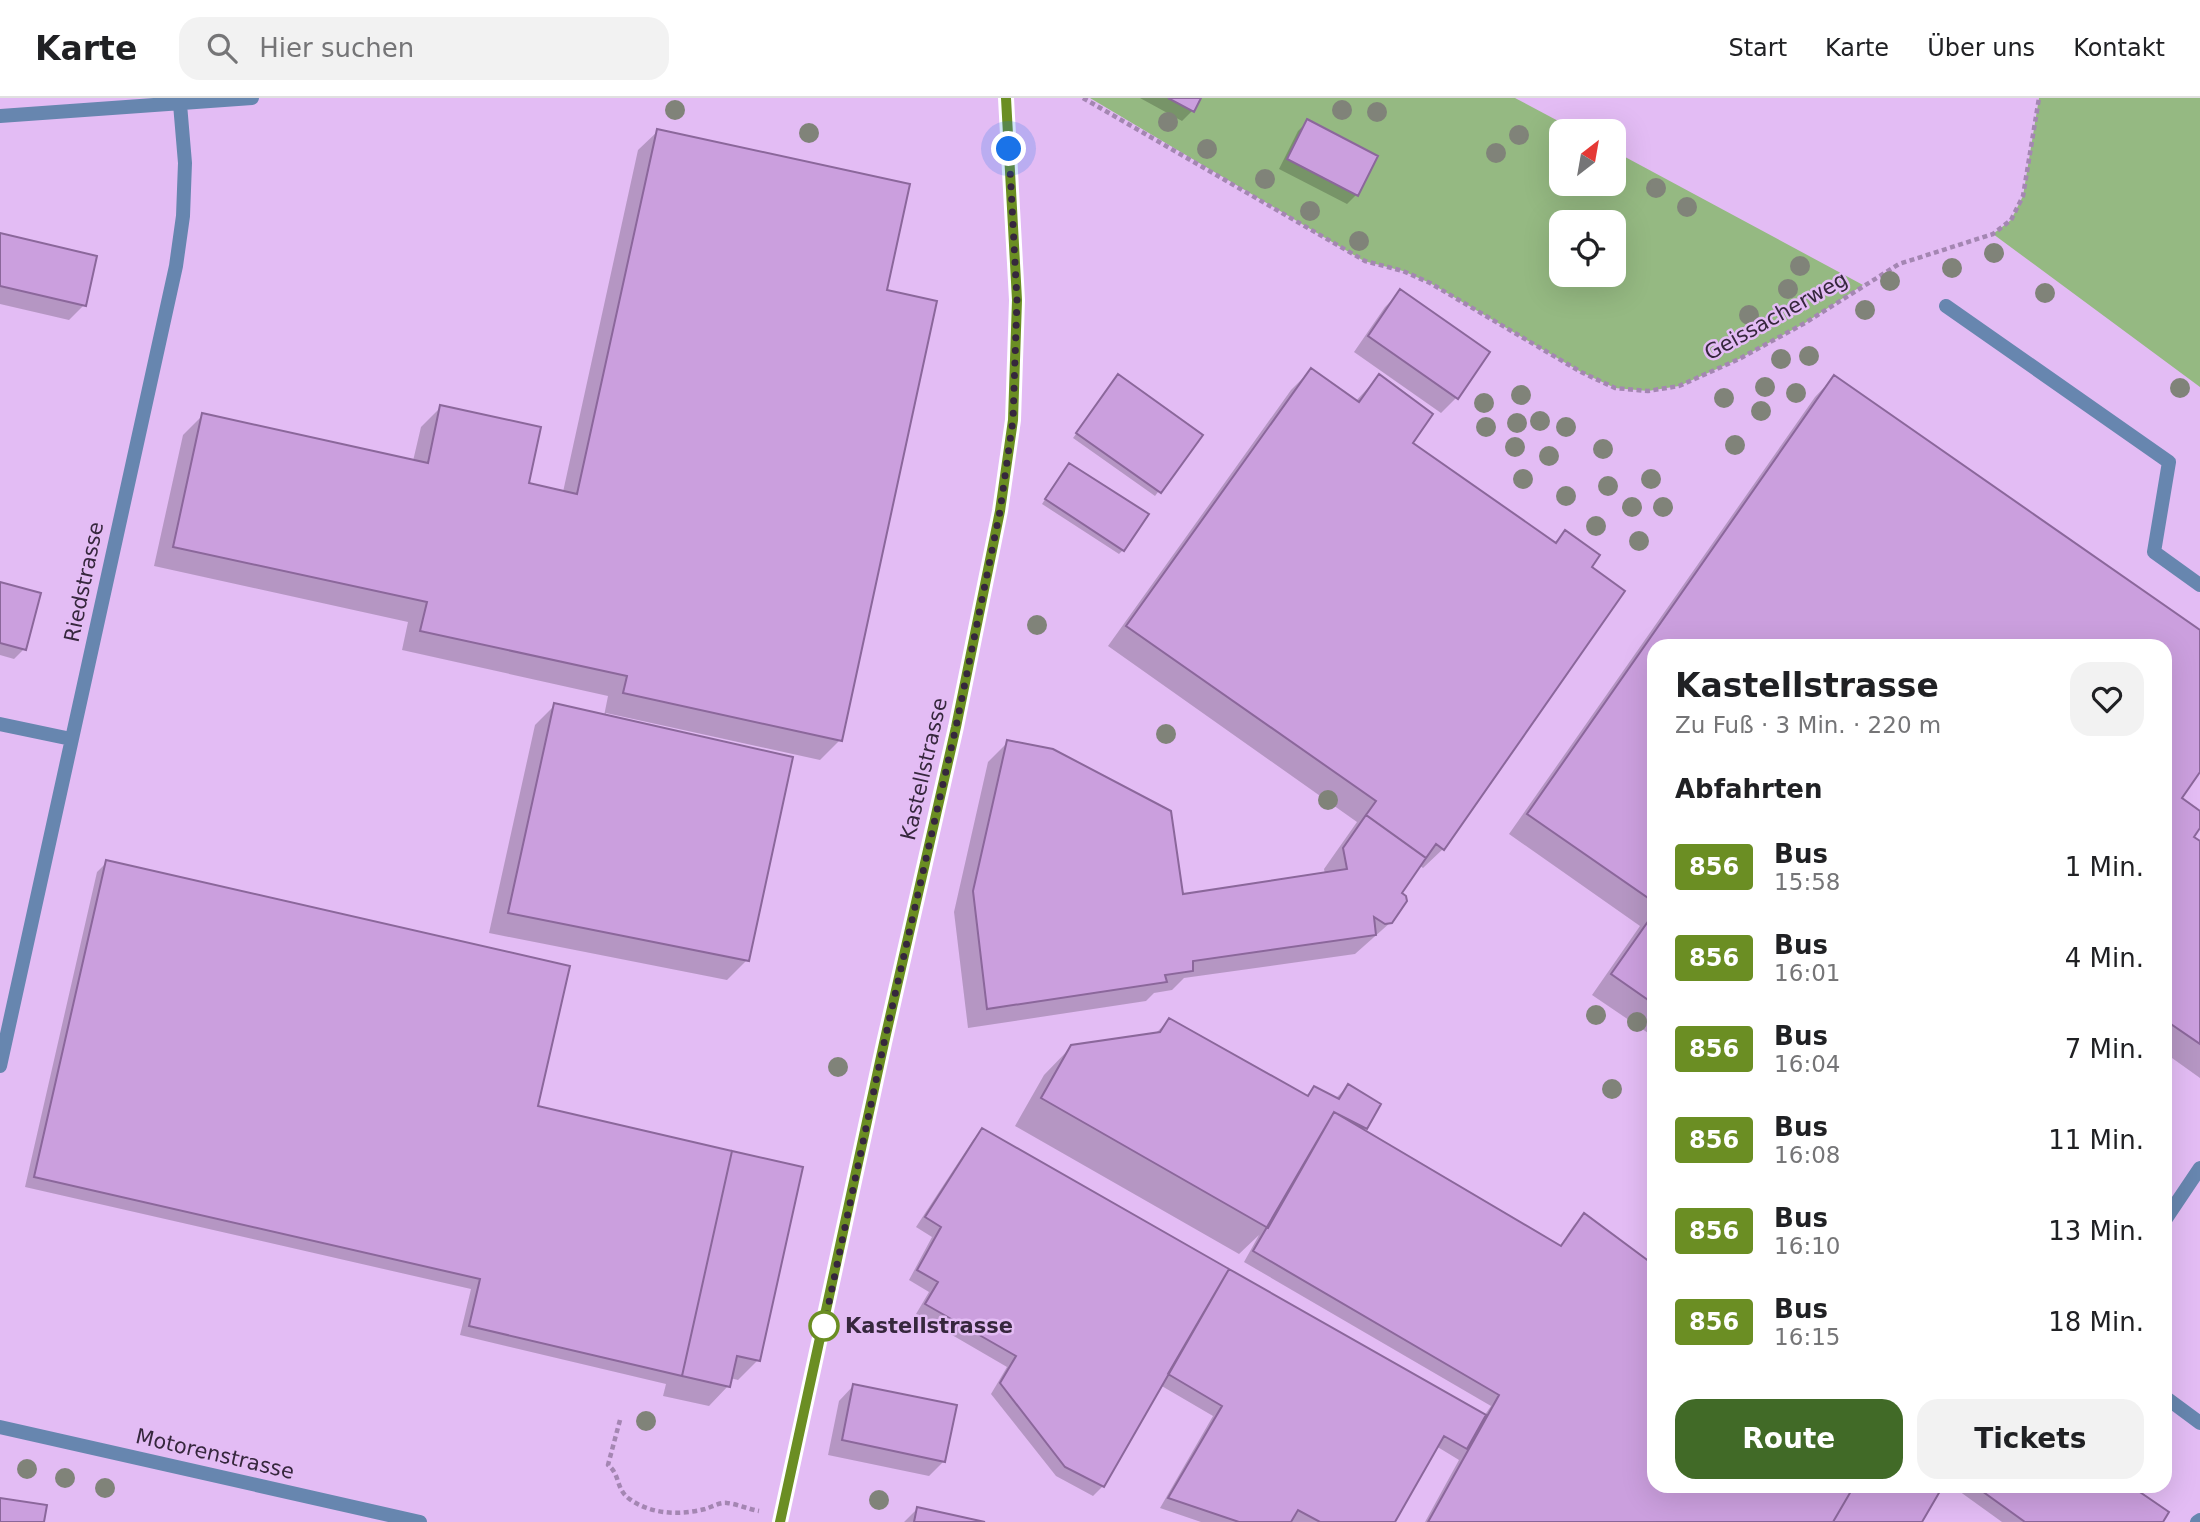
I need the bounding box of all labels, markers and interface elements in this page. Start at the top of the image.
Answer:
search box [179,17,669,80]
text: Karte [35,29,137,68]
icon: search [203,29,241,67]
text: Hier suchen [259,33,414,63]
text: Start [1728,34,1787,62]
text: Karte [1825,34,1889,62]
text: Über uns [1927,34,2035,62]
text: Kontakt [2073,34,2165,62]
north arrow [1549,119,1626,196]
map controls [1549,119,1626,287]
your location [991,131,1026,166]
button: locate [1549,210,1626,287]
street label: Geissacherweg [1700,267,1852,365]
street label: Riedstrasse [60,520,108,644]
button: heart [2070,662,2144,736]
text: Kastellstrasse [1675,666,1939,705]
street label: Kastellstrasse [896,695,952,843]
text: Zu Fuß · 3 Min. · 220 m [1675,712,1941,738]
text: Abfahrten [1675,774,1823,804]
text: Bus [1774,839,1828,869]
text: 1 Min. [2065,852,2144,882]
text: 856 [1689,853,1739,881]
text: 15:58 [1774,869,1840,895]
text: Bus [1774,930,1828,960]
text: 4 Min. [2065,943,2144,973]
text: 856 [1689,944,1739,972]
text: 16:01 [1774,960,1840,986]
text: Bus [1774,1021,1828,1051]
text: 7 Min. [2065,1034,2144,1064]
text: 856 [1689,1035,1739,1063]
text: 16:04 [1774,1051,1840,1077]
text: Bus [1774,1112,1828,1142]
text: 11 Min. [2048,1125,2144,1155]
text: 856 [1689,1126,1739,1154]
text: 16:08 [1774,1142,1840,1168]
text: Bus [1774,1203,1828,1233]
text: 13 Min. [2048,1216,2144,1246]
text: 856 [1689,1217,1739,1245]
text: 16:10 [1774,1233,1840,1259]
text: Bus [1774,1294,1828,1324]
text: 18 Min. [2048,1307,2144,1337]
text: 856 [1689,1308,1739,1336]
marker: Kastellstrasse [809,1311,839,1341]
place label: Kastellstrasse [845,1314,1013,1338]
text: 16:15 [1774,1324,1840,1350]
button: Route [1675,1399,1903,1479]
button: Tickets [1917,1399,2144,1479]
street label: Motorenstrasse [133,1424,297,1484]

